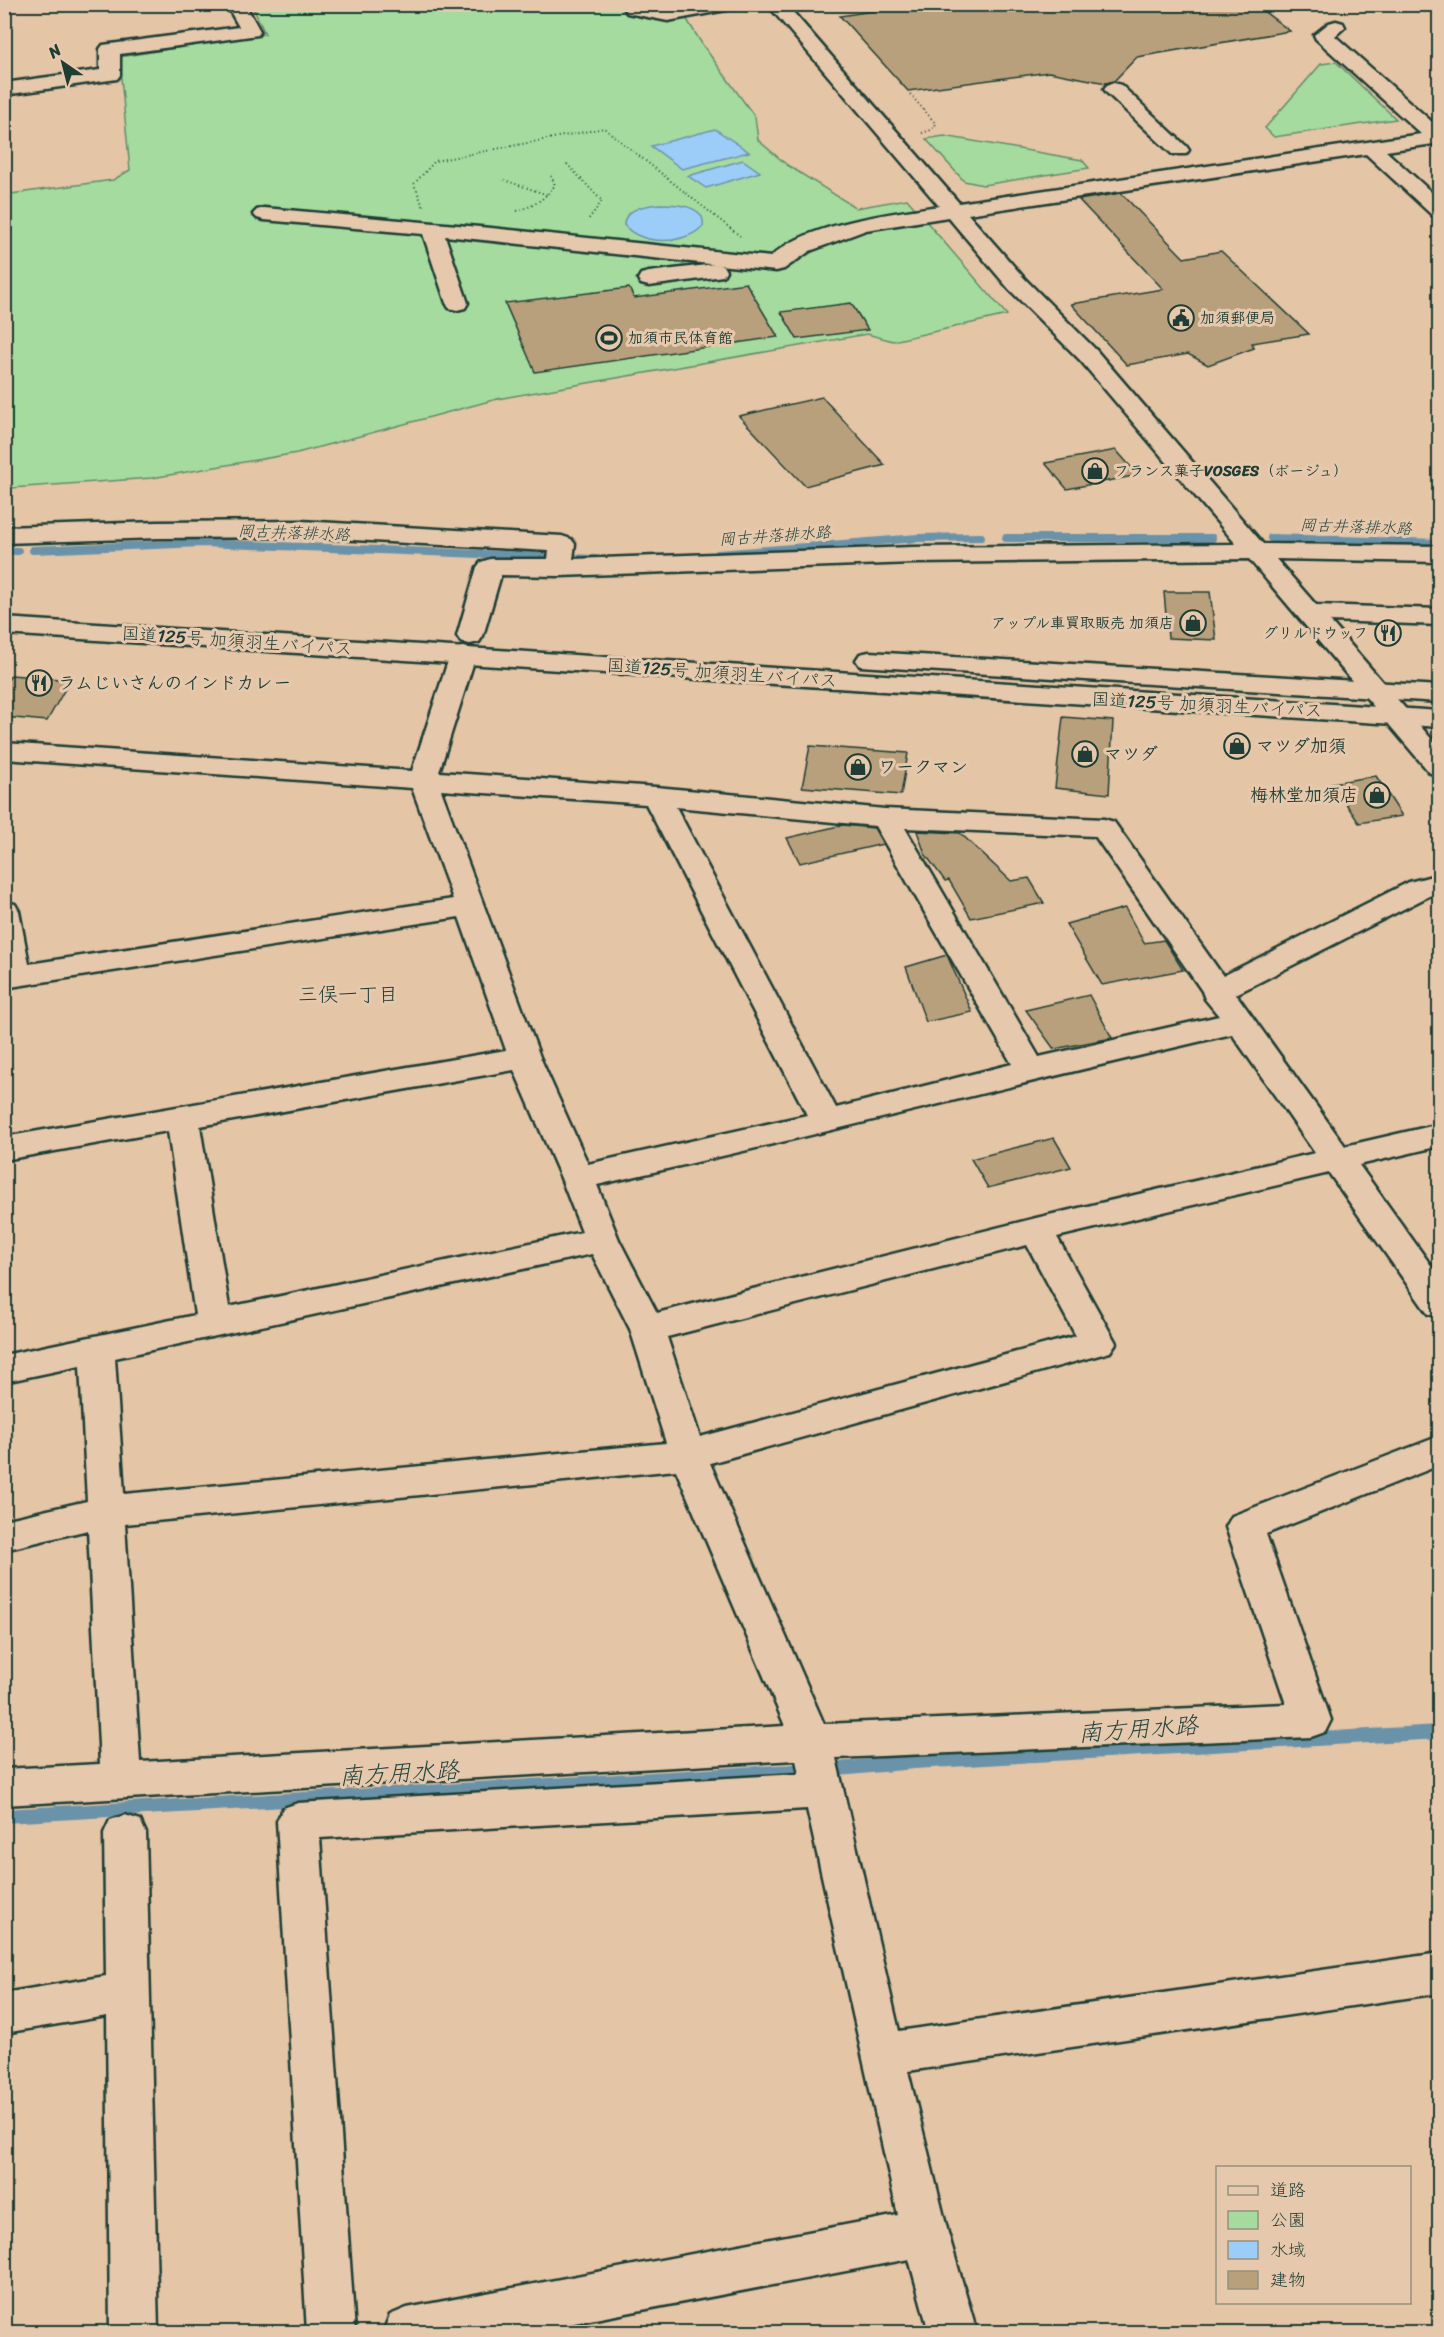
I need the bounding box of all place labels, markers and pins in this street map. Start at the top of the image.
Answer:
public building icon: 加須郵便局 [1166,303,1196,333]
place label: 加須郵便局 [1200,305,1275,331]
sports icon: 加須市民体育館 [594,323,624,353]
place label: 加須市民体育館 [628,325,733,351]
shop icon: フランス菓子VOSGES（ボージュ） [1080,456,1110,486]
place label: フランス菓子VOSGES（ボージュ） [1114,458,1348,484]
shop icon: アップル車買取販売 加須店 [1178,608,1208,638]
place label: アップル車買取販売 加須店 [991,610,1174,636]
restaurant icon: グリルドウッフ [1373,618,1403,648]
place label: グリルドウッフ [1263,620,1368,646]
place label: ラムじいさんのインドカレー [58,667,291,699]
restaurant icon: ラムじいさんのインドカレー [24,668,54,698]
place label: マツダ加須 [1256,730,1346,762]
shop icon: マツダ加須 [1222,731,1252,761]
place label: マツダ [1104,738,1158,770]
shop icon: マツダ [1070,739,1100,769]
place label: ワークマン [878,751,968,783]
shop icon: ワークマン [843,752,873,782]
place label: 梅林堂加須店 [1250,779,1358,811]
shop icon: 梅林堂加須店 [1362,780,1392,810]

